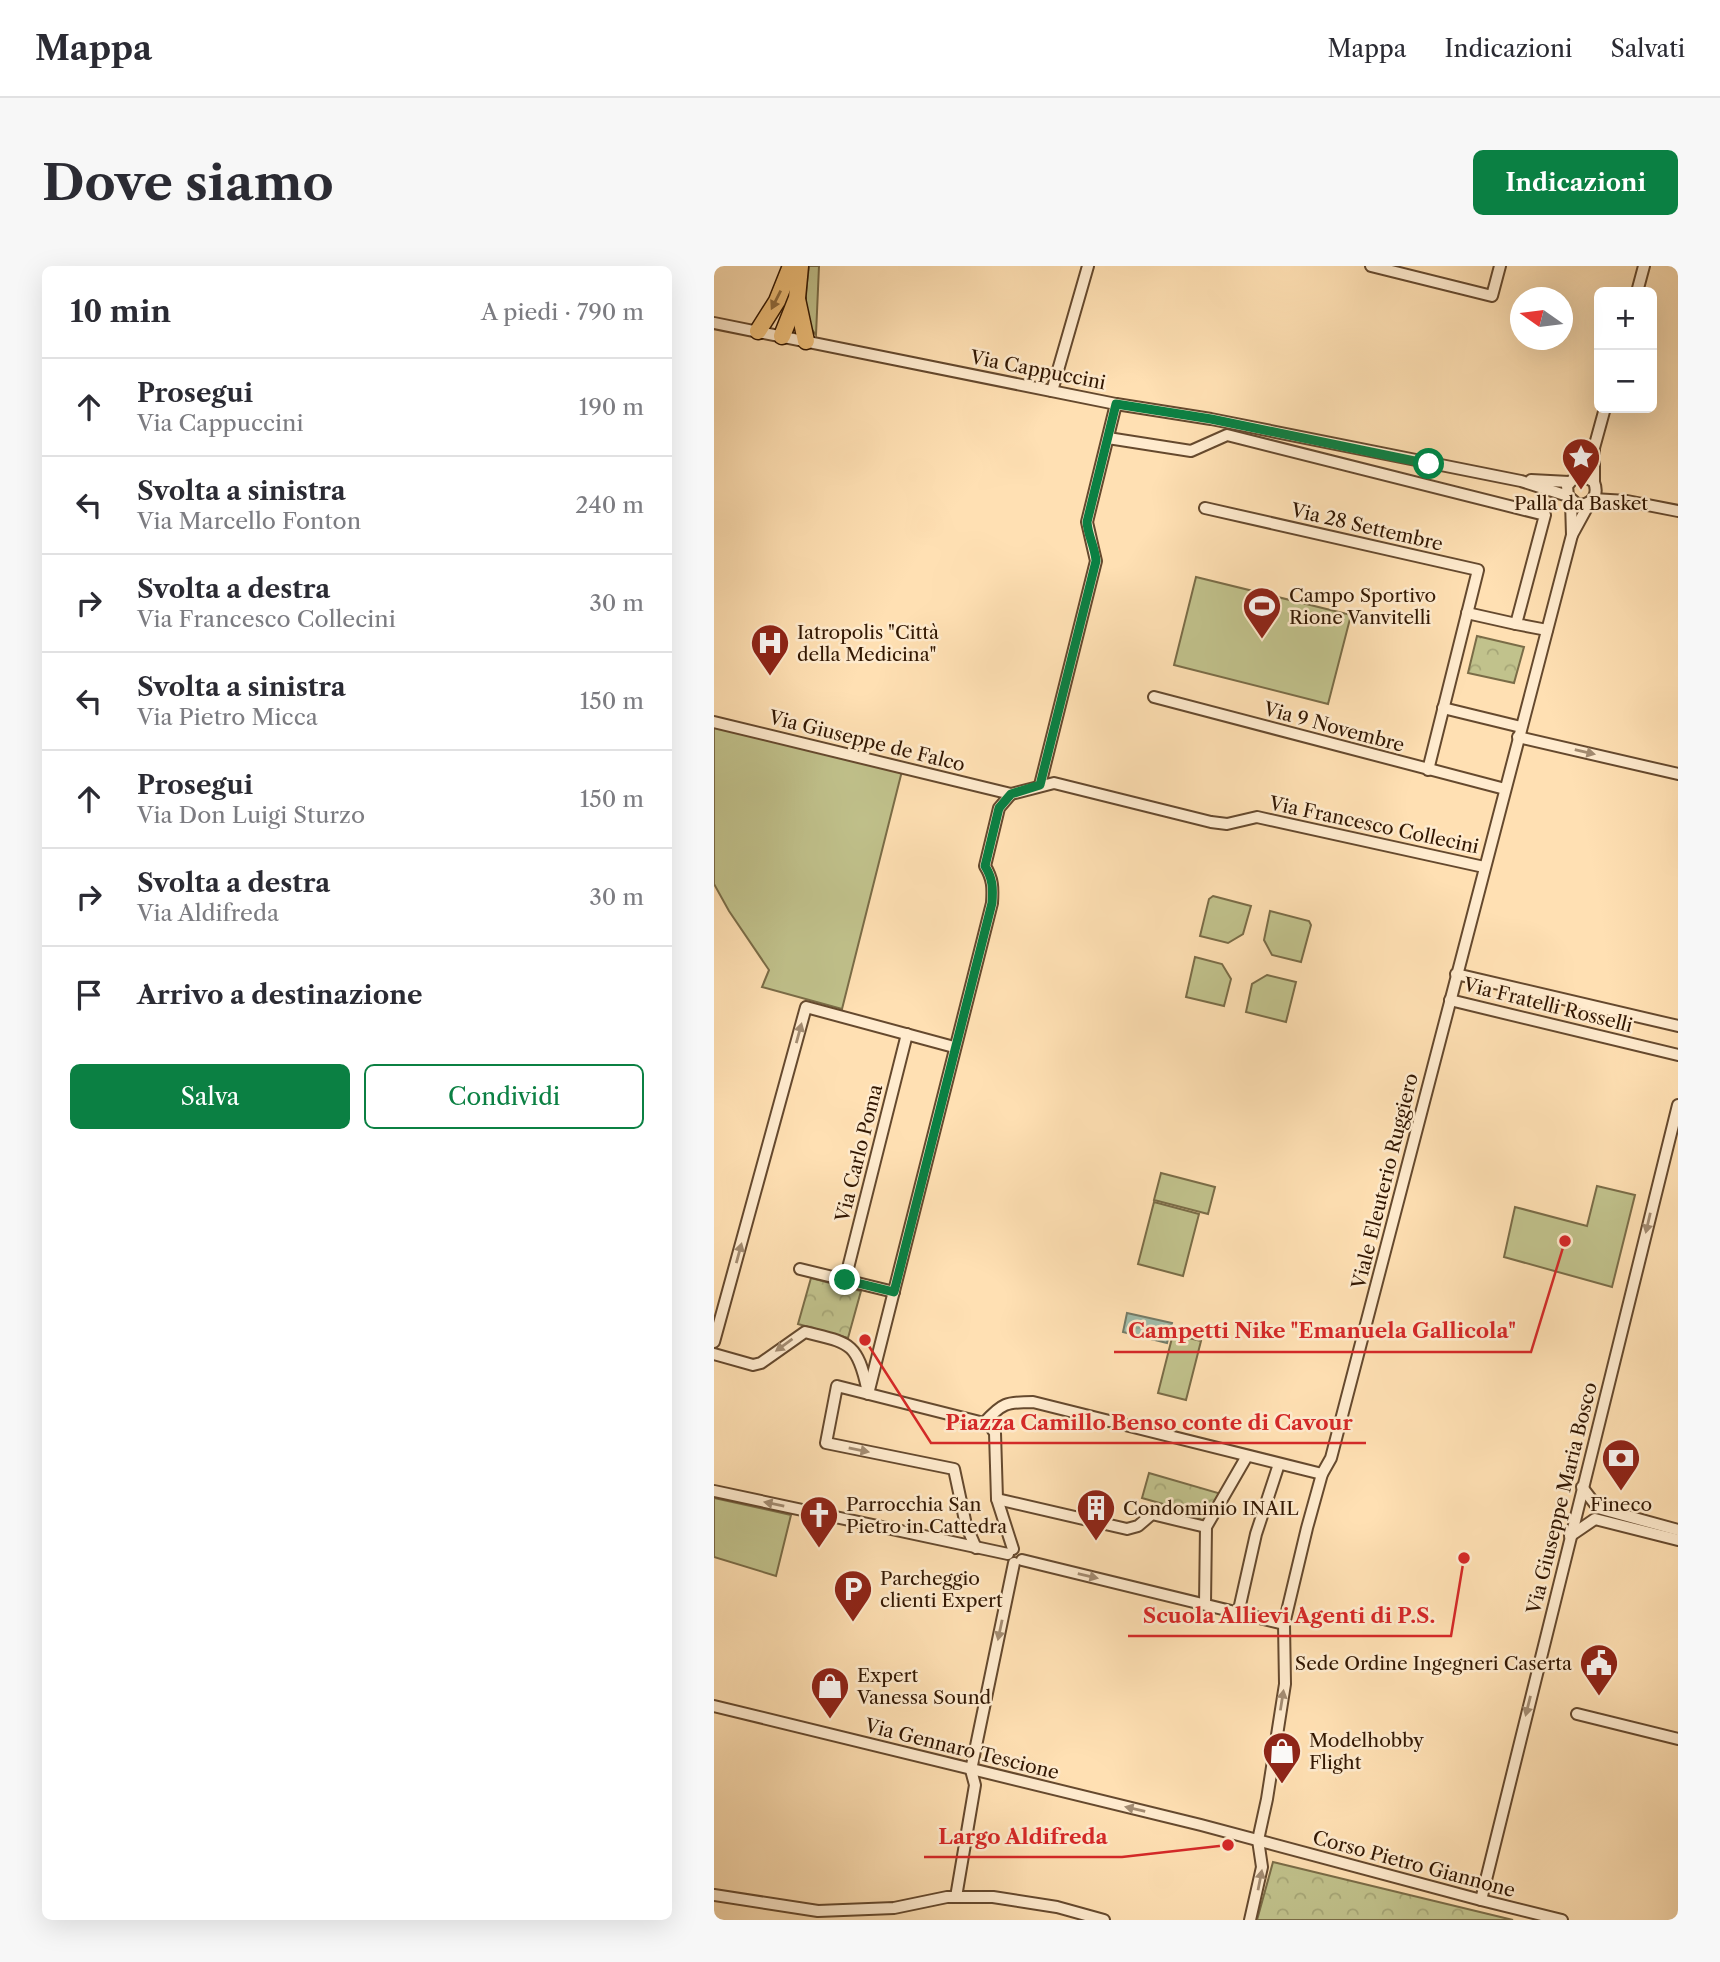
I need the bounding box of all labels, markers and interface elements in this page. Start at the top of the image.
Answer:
text: Mappa [35,28,152,69]
text: Mappa [1327,34,1406,63]
text: Indicazioni [1444,34,1572,63]
text: Salvati [1610,34,1685,63]
button: Indicazioni [1473,150,1678,215]
text: Dove siamo [42,152,334,213]
north arrow [1510,287,1573,350]
map controls [1594,287,1657,413]
button: + [1594,287,1657,350]
one-way arrow [771,290,782,310]
text: 10 min [70,293,171,330]
text: A piedi · 790 m [481,298,644,326]
street label: Via Cappuccini [967,345,1108,394]
button: − [1594,350,1657,413]
text: Prosegui [137,377,253,409]
icon: ahead [70,388,108,426]
text: 190 m [579,393,644,421]
text: Via Cappuccini [137,409,304,437]
place icon: Palla da Basket [1560,436,1602,491]
route start [1413,448,1444,479]
text: Svolta a sinistra [137,475,346,507]
icon: left [70,486,108,524]
text: 240 m [575,491,644,519]
place label: Palla da Basket [1514,492,1648,515]
street label: Via 28 Settembre [1288,498,1445,556]
text: Via Marcello Fonton [137,507,361,535]
text: Svolta a destra [137,573,330,605]
icon: right [70,584,108,622]
place label: Campo Sportivo Rione Vanvitelli [1289,584,1436,629]
sports icon: Campo Sportivo Rione Vanvitelli [1241,585,1283,640]
text: 30 m [589,589,644,617]
text: Via Francesco Collecini [137,605,396,633]
place label: Iatropolis "Città della Medicina" [797,621,939,666]
hospital icon: Iatropolis "Città della Medicina" [749,622,791,677]
text: Svolta a sinistra [137,671,346,703]
icon: left [70,682,108,720]
text: 150 m [580,687,644,715]
street label: Via 9 Novembre [1260,697,1407,757]
text: Via Pietro Micca [137,703,318,731]
street label: Via Giuseppe de Falco [766,705,968,777]
one-way arrow [1574,747,1596,758]
text: Prosegui [137,769,253,801]
icon: ahead [70,780,108,818]
text: 150 m [580,785,644,813]
street label: Via Francesco Collecini [1266,791,1481,859]
text: Via Don Luigi Sturzo [137,801,365,829]
text: Svolta a destra [137,867,330,899]
icon: right [70,878,108,916]
text: 30 m [589,883,644,911]
text: Via Aldifreda [137,899,279,927]
street label: Via Fratelli Rosselli [1460,973,1635,1037]
icon: arrive [70,976,108,1014]
text: Arrivo a destinazione [137,979,423,1011]
one-way arrow [794,1022,805,1044]
button: Salva [70,1064,350,1129]
button: Condividi [364,1064,644,1129]
street label: Viale Eleuterio Ruggiero [1347,1071,1423,1292]
street label: Via Carlo Poma [831,1082,887,1225]
one-way arrow [1643,1213,1654,1235]
one-way arrow [734,1242,744,1263]
route end [829,1264,860,1295]
callout: Campetti Nike "Emanuela Gallicola" [1114,1310,1531,1352]
text: Campetti Nike "Emanuela Gallicola" [1128,1318,1516,1343]
one-way arrow [775,1338,793,1352]
street label: Via Giuseppe Maria Bosco [1522,1380,1602,1617]
callout: Piazza Camillo Benso conte di Cavour [931,1401,1366,1443]
text: Piazza Camillo Benso conte di Cavour [945,1410,1353,1435]
bank icon: Fineco [1600,1437,1642,1492]
one-way arrow [848,1445,870,1456]
building icon: Condominio INAIL [1075,1487,1117,1542]
place label: Parrocchia San Pietro in Cattedra [846,1493,1007,1538]
place label: Fineco [1590,1493,1652,1516]
church icon: Parrocchia San Pietro in Cattedra [798,1494,840,1549]
place label: Condominio INAIL [1123,1497,1299,1520]
one-way arrow [763,1498,785,1509]
place label: Parcheggio clienti Expert [880,1567,1003,1612]
parking icon: Parcheggio clienti Expert [832,1568,874,1623]
one-way arrow [1077,1571,1099,1582]
callout: Scuola Allievi Agenti di P.S. [1128,1594,1451,1636]
text: Scuola Allievi Agenti di P.S. [1143,1603,1435,1628]
one-way arrow [995,1619,1006,1641]
public building icon: Sede Ordine Ingegneri Caserta [1578,1642,1620,1697]
place label: Sede Ordine Ingegneri Caserta [1295,1652,1572,1675]
place label: Expert Vanessa Sound [856,1664,992,1709]
shop icon: Expert Vanessa Sound [809,1665,851,1720]
one-way arrow [1277,1689,1288,1711]
one-way arrow [1522,1695,1533,1717]
street label: Via Gennaro Tescione [862,1713,1061,1784]
place label: Modelhobby Flight [1309,1729,1424,1774]
shop icon: Modelhobby Flight [1261,1730,1303,1785]
one-way arrow [1124,1803,1146,1814]
callout: Largo Aldifreda [924,1815,1122,1857]
text: Largo Aldifreda [938,1824,1108,1849]
street label: Corso Pietro Giannone [1310,1826,1518,1902]
one-way arrow [1254,1869,1265,1891]

